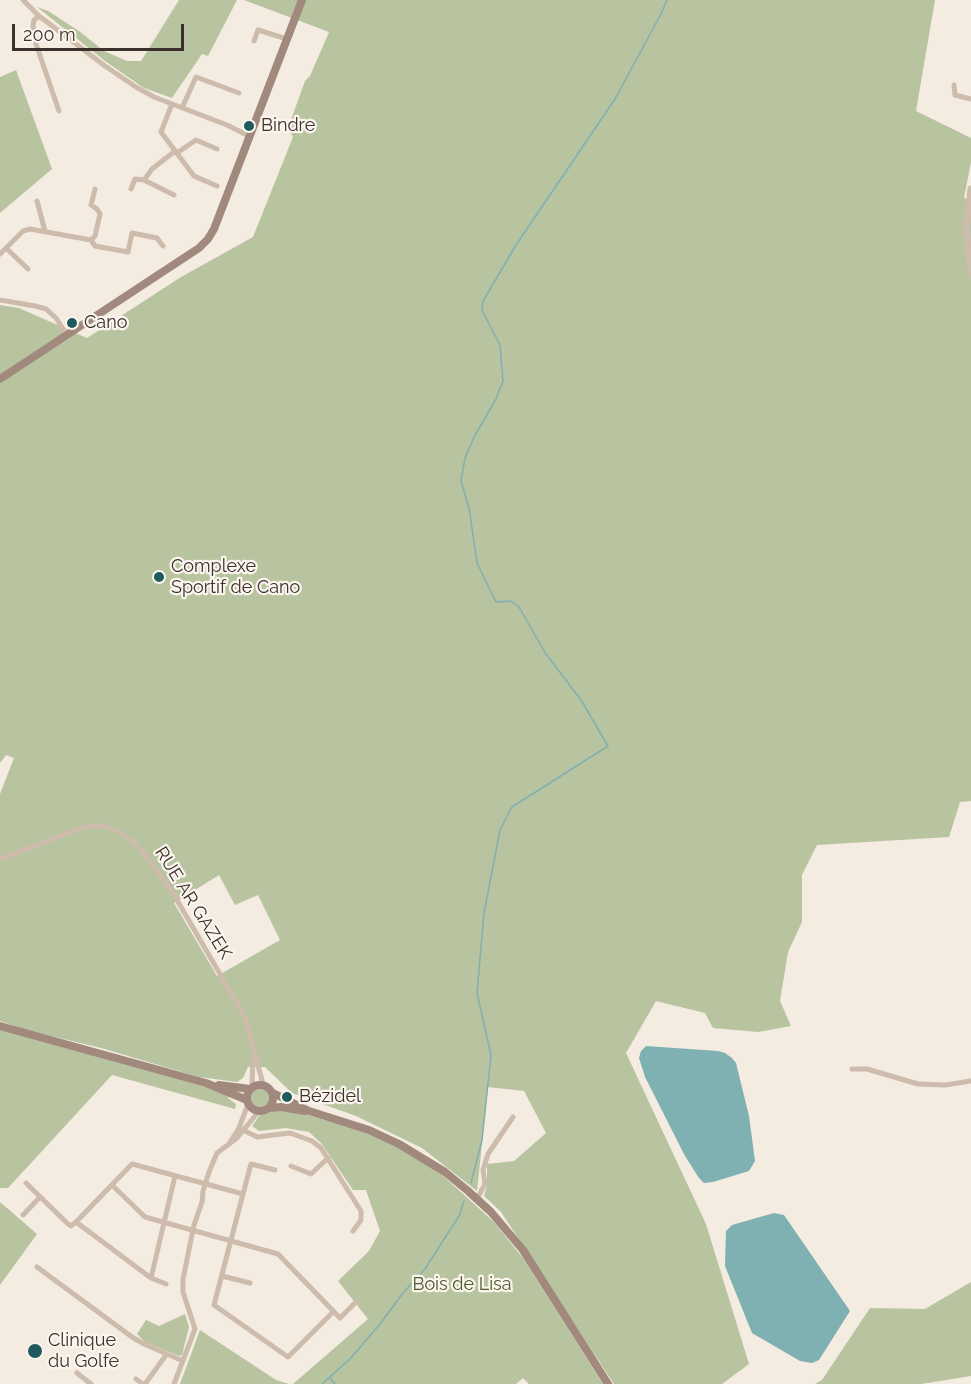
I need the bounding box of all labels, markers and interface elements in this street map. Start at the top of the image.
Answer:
scale bar [15,12,188,50]
text: 200 m [23,24,76,45]
place label: Bindre [261,115,315,137]
marker: Bindre [242,119,256,133]
place label: Cano [84,312,127,334]
marker: Cano [65,316,79,330]
place label: Complexe Sportif de Cano [171,556,300,598]
marker: Complexe Sportif de Cano [152,570,166,584]
street label: RUE AR GAZEK [150,843,236,963]
place label: Bézidel [299,1086,361,1108]
marker: Bézidel [280,1090,294,1104]
park label: Bois de Lisa [412,1274,512,1296]
place label: Clinique du Golfe [48,1330,119,1372]
marker: Clinique du Golfe [26,1342,44,1360]

